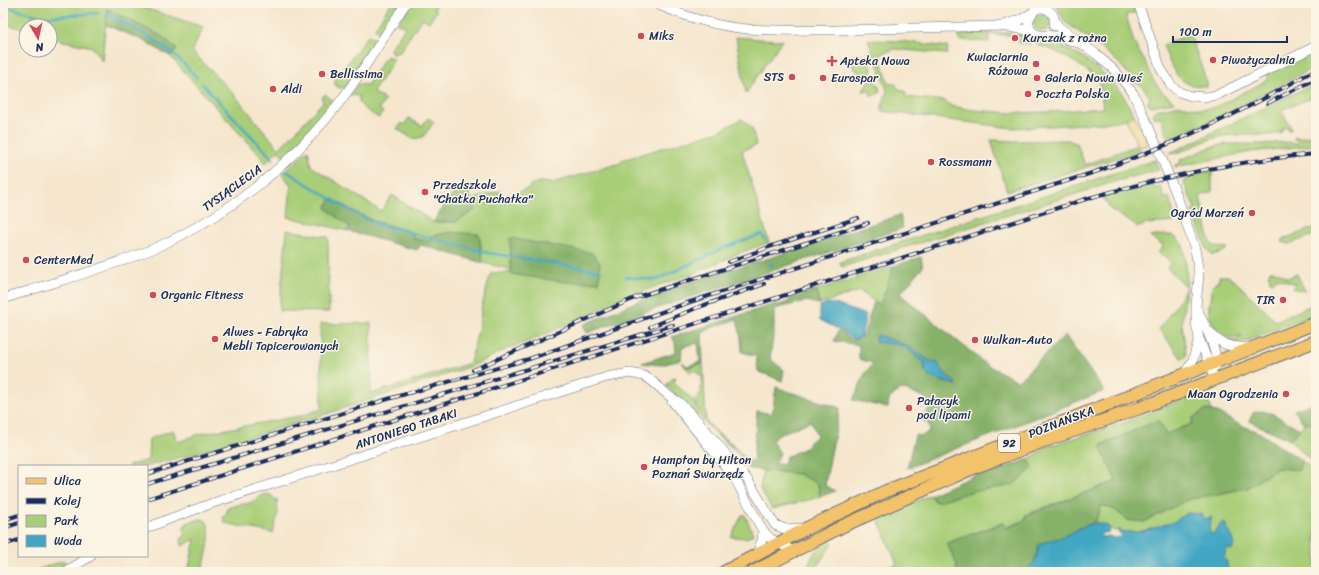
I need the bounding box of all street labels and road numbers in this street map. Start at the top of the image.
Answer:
street label: TYSIĄCLECIA [197,159,267,217]
street label: POZNAŃSKA [1025,399,1097,445]
street label: ANTONIEGO TABAKI [351,402,460,456]
road number: 92 [998,434,1020,452]

